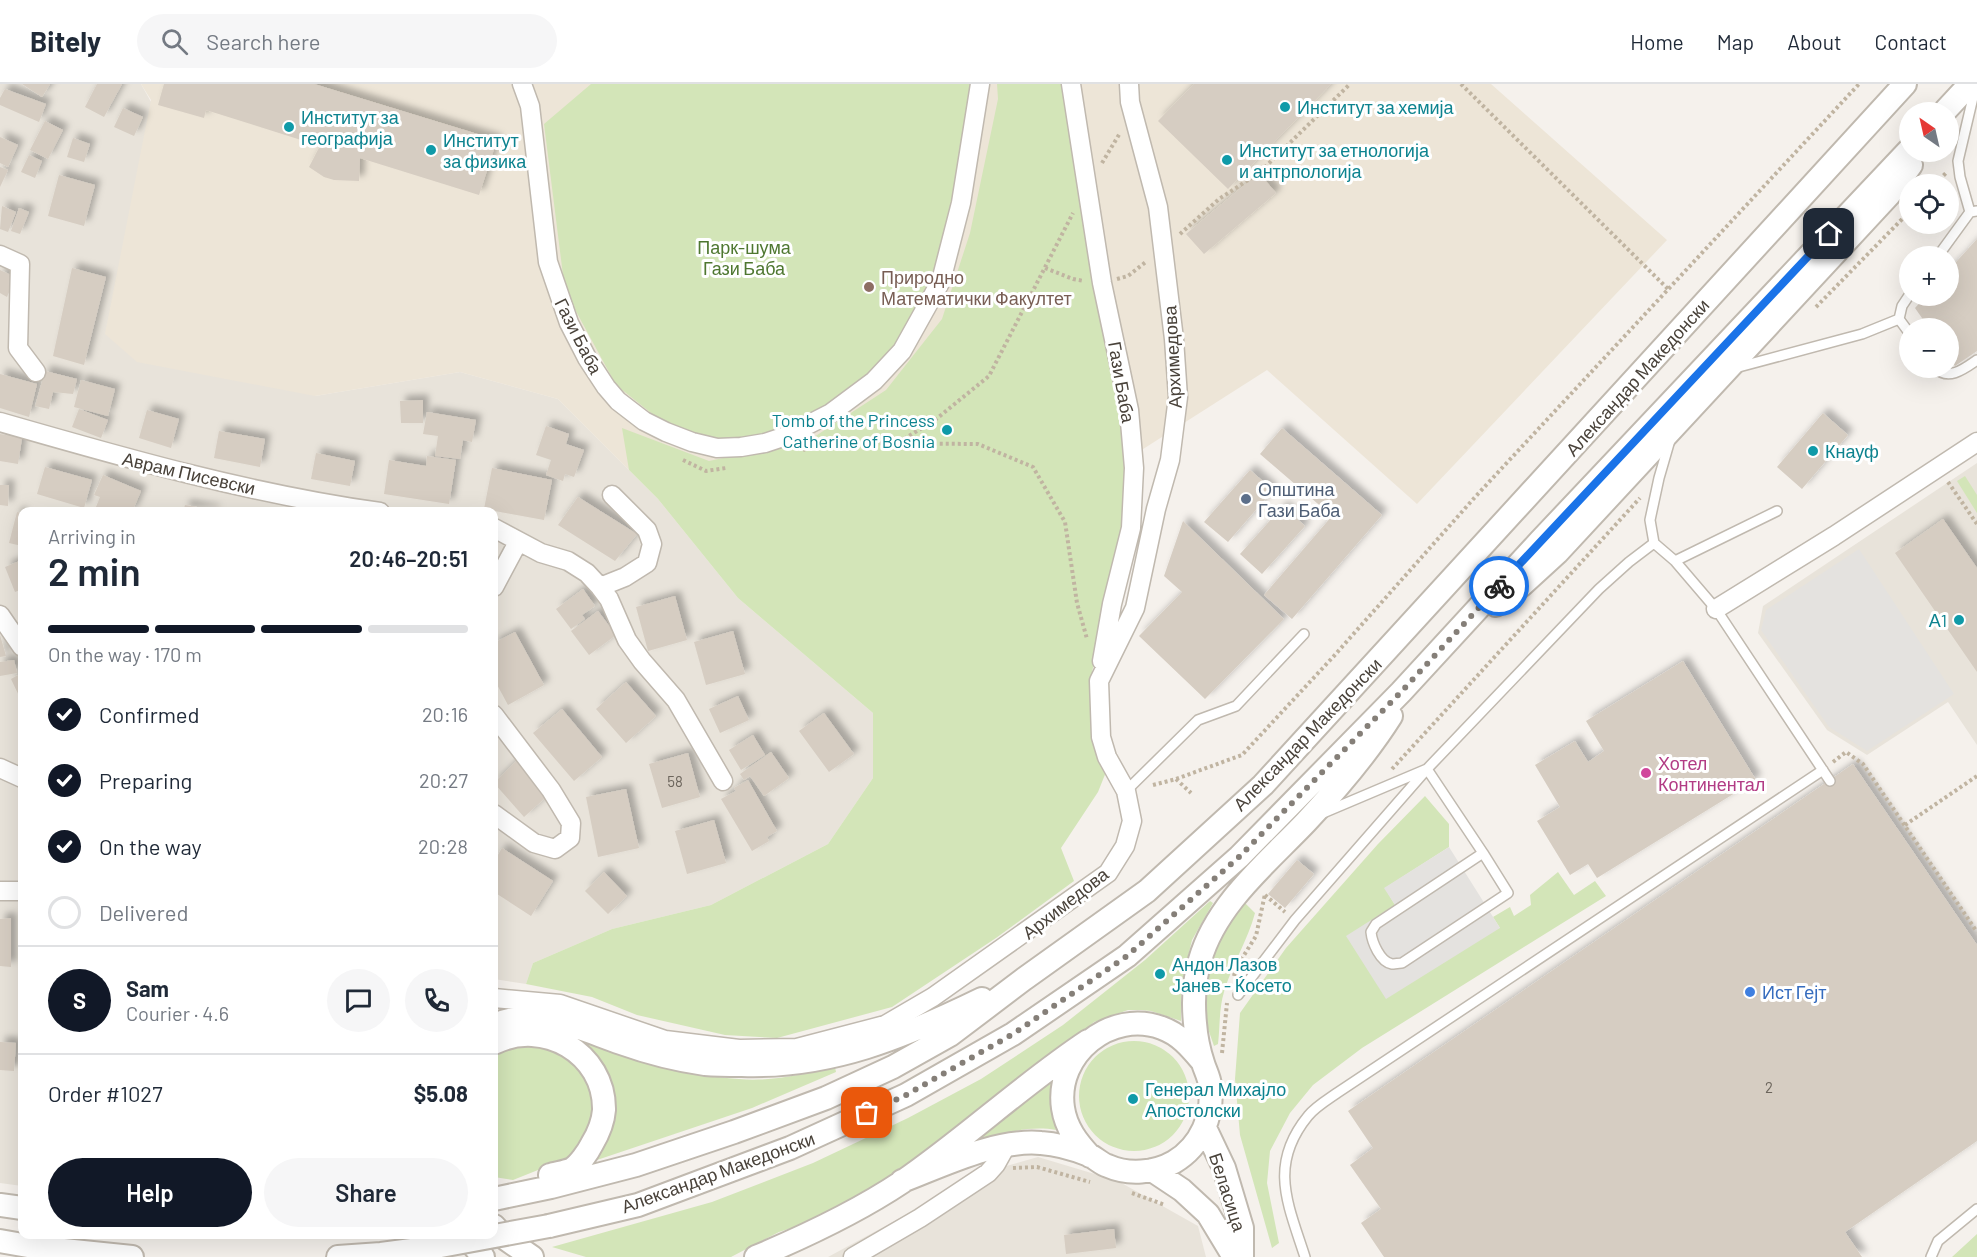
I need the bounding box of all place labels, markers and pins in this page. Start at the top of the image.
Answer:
place label: Институт за хемија [1297,96,1455,118]
marker: Институт за хемија [1278,100,1292,114]
place label: Институт за географија [301,106,400,149]
marker: Институт за географија [282,120,296,134]
place label: Институт за физика [443,129,527,172]
place label: Институт за етнологија и антрпологија [1239,139,1430,182]
marker: Институт за физика [424,143,438,157]
marker: Институт за етнологија и антрпологија [1220,153,1234,167]
pin [1803,208,1854,259]
place label: Природно Математички Факултет [881,266,1072,309]
marker: Природно Математички Факултет [862,280,876,294]
place label: Tomb of the Princess Catherine of Bosnia [772,409,935,452]
marker: Tomb of the Princess Catherine of Bosnia [940,423,954,437]
place label: Кнауф [1825,440,1879,462]
marker: Кнауф [1806,444,1820,458]
place label: Општина Гази Баба [1258,478,1341,521]
marker: Општина Гази Баба [1239,492,1253,506]
place label: А1 [1929,609,1947,631]
marker: А1 [1952,613,1966,627]
place label: Хотел Континентал [1658,752,1765,795]
marker: Хотел Континентал [1639,766,1653,780]
place label: Андон Лазов Јанев - Ќосето [1172,953,1292,996]
marker: Андон Лазов Јанев - Ќосето [1153,967,1167,981]
place label: Ист Гејт [1762,981,1827,1003]
marker: Ист Гејт [1743,985,1757,999]
place label: Генерал Михајло Апостолски [1145,1078,1286,1121]
pin [841,1087,892,1138]
marker: Генерал Михајло Апостолски [1126,1092,1140,1106]

